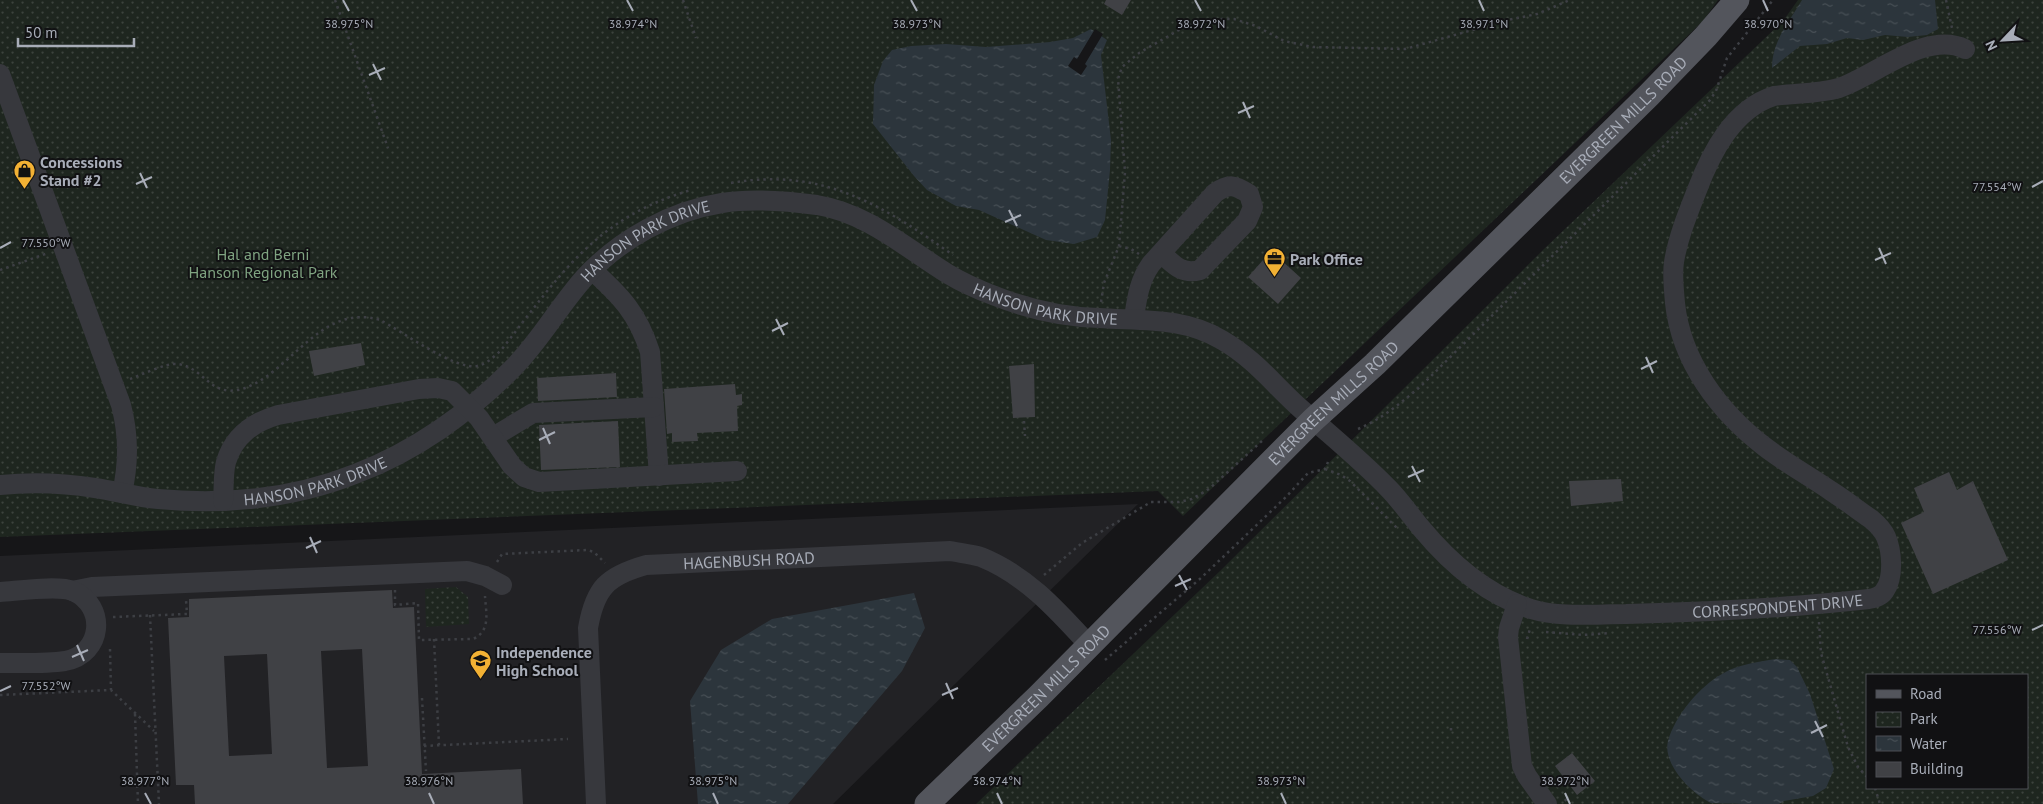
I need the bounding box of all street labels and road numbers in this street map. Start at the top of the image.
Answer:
street label: EVERGREEN MILLS ROAD [1555,52,1691,188]
street label: HANSON PARK DRIVE [576,196,712,286]
street label: HANSON PARK DRIVE [970,278,1118,329]
street label: EVERGREEN MILLS ROAD [1264,336,1403,469]
street label: HANSON PARK DRIVE [243,452,390,510]
street label: HAGENBUSH ROAD [683,547,815,573]
street label: CORRESPONDENT DRIVE [1692,590,1864,622]
street label: EVERGREEN MILLS ROAD [977,620,1114,756]

